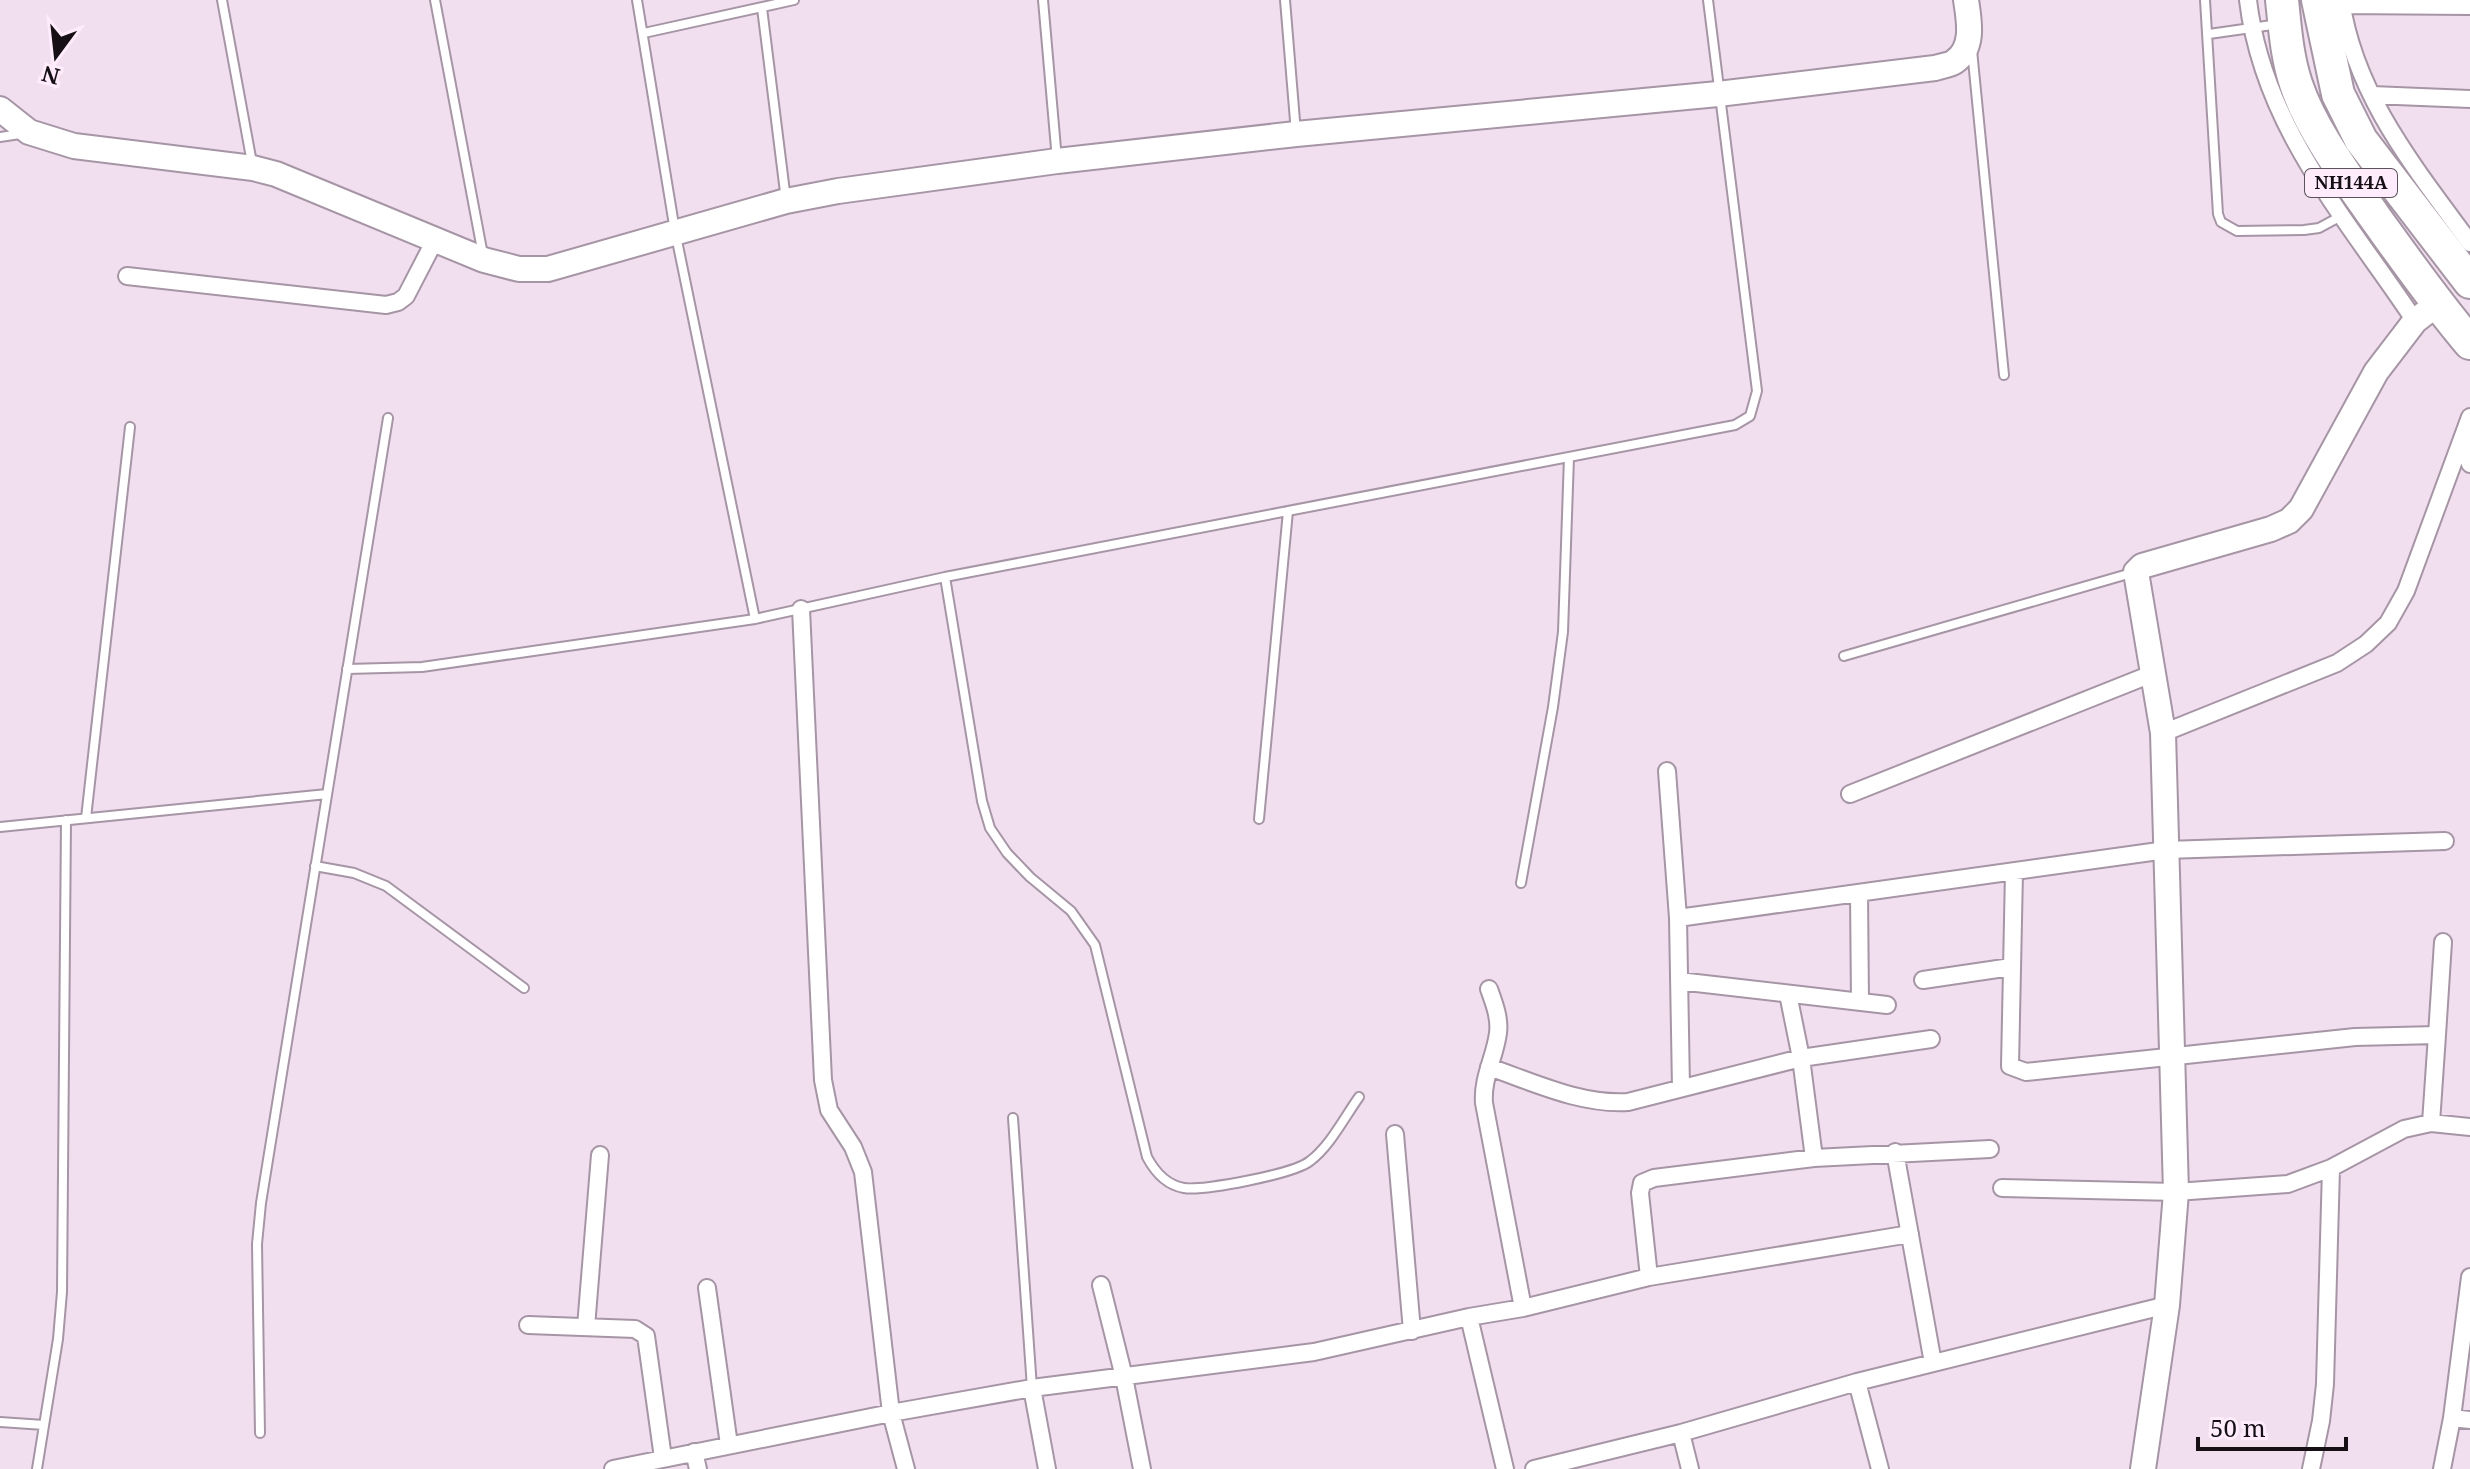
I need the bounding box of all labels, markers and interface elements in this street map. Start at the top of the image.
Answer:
north arrow [16,16,96,96]
text: N [38,60,63,93]
road number: NH144A [2305,169,2397,197]
scale bar [2198,1401,2346,1451]
text: 50 m [2210,1411,2266,1444]

